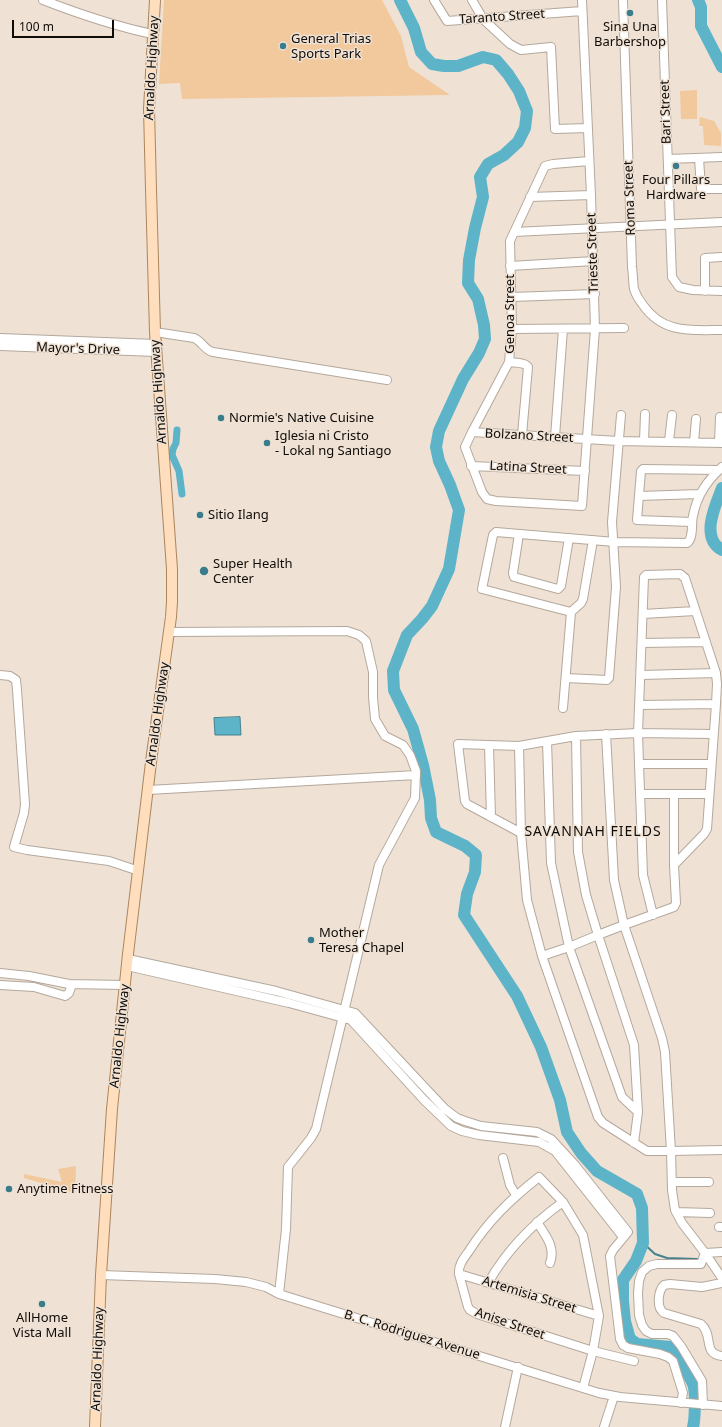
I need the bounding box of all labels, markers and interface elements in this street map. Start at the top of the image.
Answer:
street label: Taranto Street [458,6,546,28]
marker: Sina Una Barbershop [625,8,635,18]
scale bar [14,12,116,38]
street label: Arnaldo Highway [141,15,163,121]
text: 100 m [19,18,54,35]
place label: Sina Una Barbershop [594,19,666,50]
place label: General Trias Sports Park [291,31,371,62]
marker: General Trias Sports Park [278,41,288,51]
street label: Bari Street [657,80,675,144]
street label: Roma Street [621,160,639,236]
marker: Four Pillars Hardware [671,161,681,171]
place label: Four Pillars Hardware [642,172,710,203]
street label: Trieste Street [584,212,602,294]
street label: Genoa Street [502,274,518,354]
street label: Arnaldo Highway [148,339,170,445]
street label: Mayor's Drive [36,340,120,358]
place label: Normie's Native Cuisine [229,410,374,426]
marker: Normie's Native Cuisine [216,413,226,423]
street label: Bolzano Street [484,426,574,446]
place label: Iglesia ni Cristo - Lokal ng Santiago [275,428,391,459]
marker: Iglesia ni Cristo - Lokal ng Santiago [262,438,272,448]
street label: Latina Street [489,458,567,478]
place label: Sitio Ilang [208,507,269,523]
marker: Sitio Ilang [195,510,205,520]
place label: Super Health Center [213,556,293,587]
marker: Super Health Center [198,565,210,577]
street label: Arnaldo Highway [143,661,173,767]
district label: SAVANNAH FIELDS [524,824,662,840]
place label: Mother Teresa Chapel [319,925,404,956]
marker: Mother Teresa Chapel [306,935,316,945]
street label: Arnaldo Highway [107,983,133,1089]
place label: Anytime Fitness [17,1181,113,1197]
marker: Anytime Fitness [4,1184,14,1194]
street label: Artemisia Street [480,1273,578,1317]
marker: AllHome Vista Mall [37,1299,47,1309]
street label: Anise Street [473,1305,547,1343]
street label: Arnaldo Highway [88,1306,108,1412]
street label: B. C. Rodriguez Avenue [342,1307,482,1363]
place label: AllHome Vista Mall [13,1310,71,1341]

